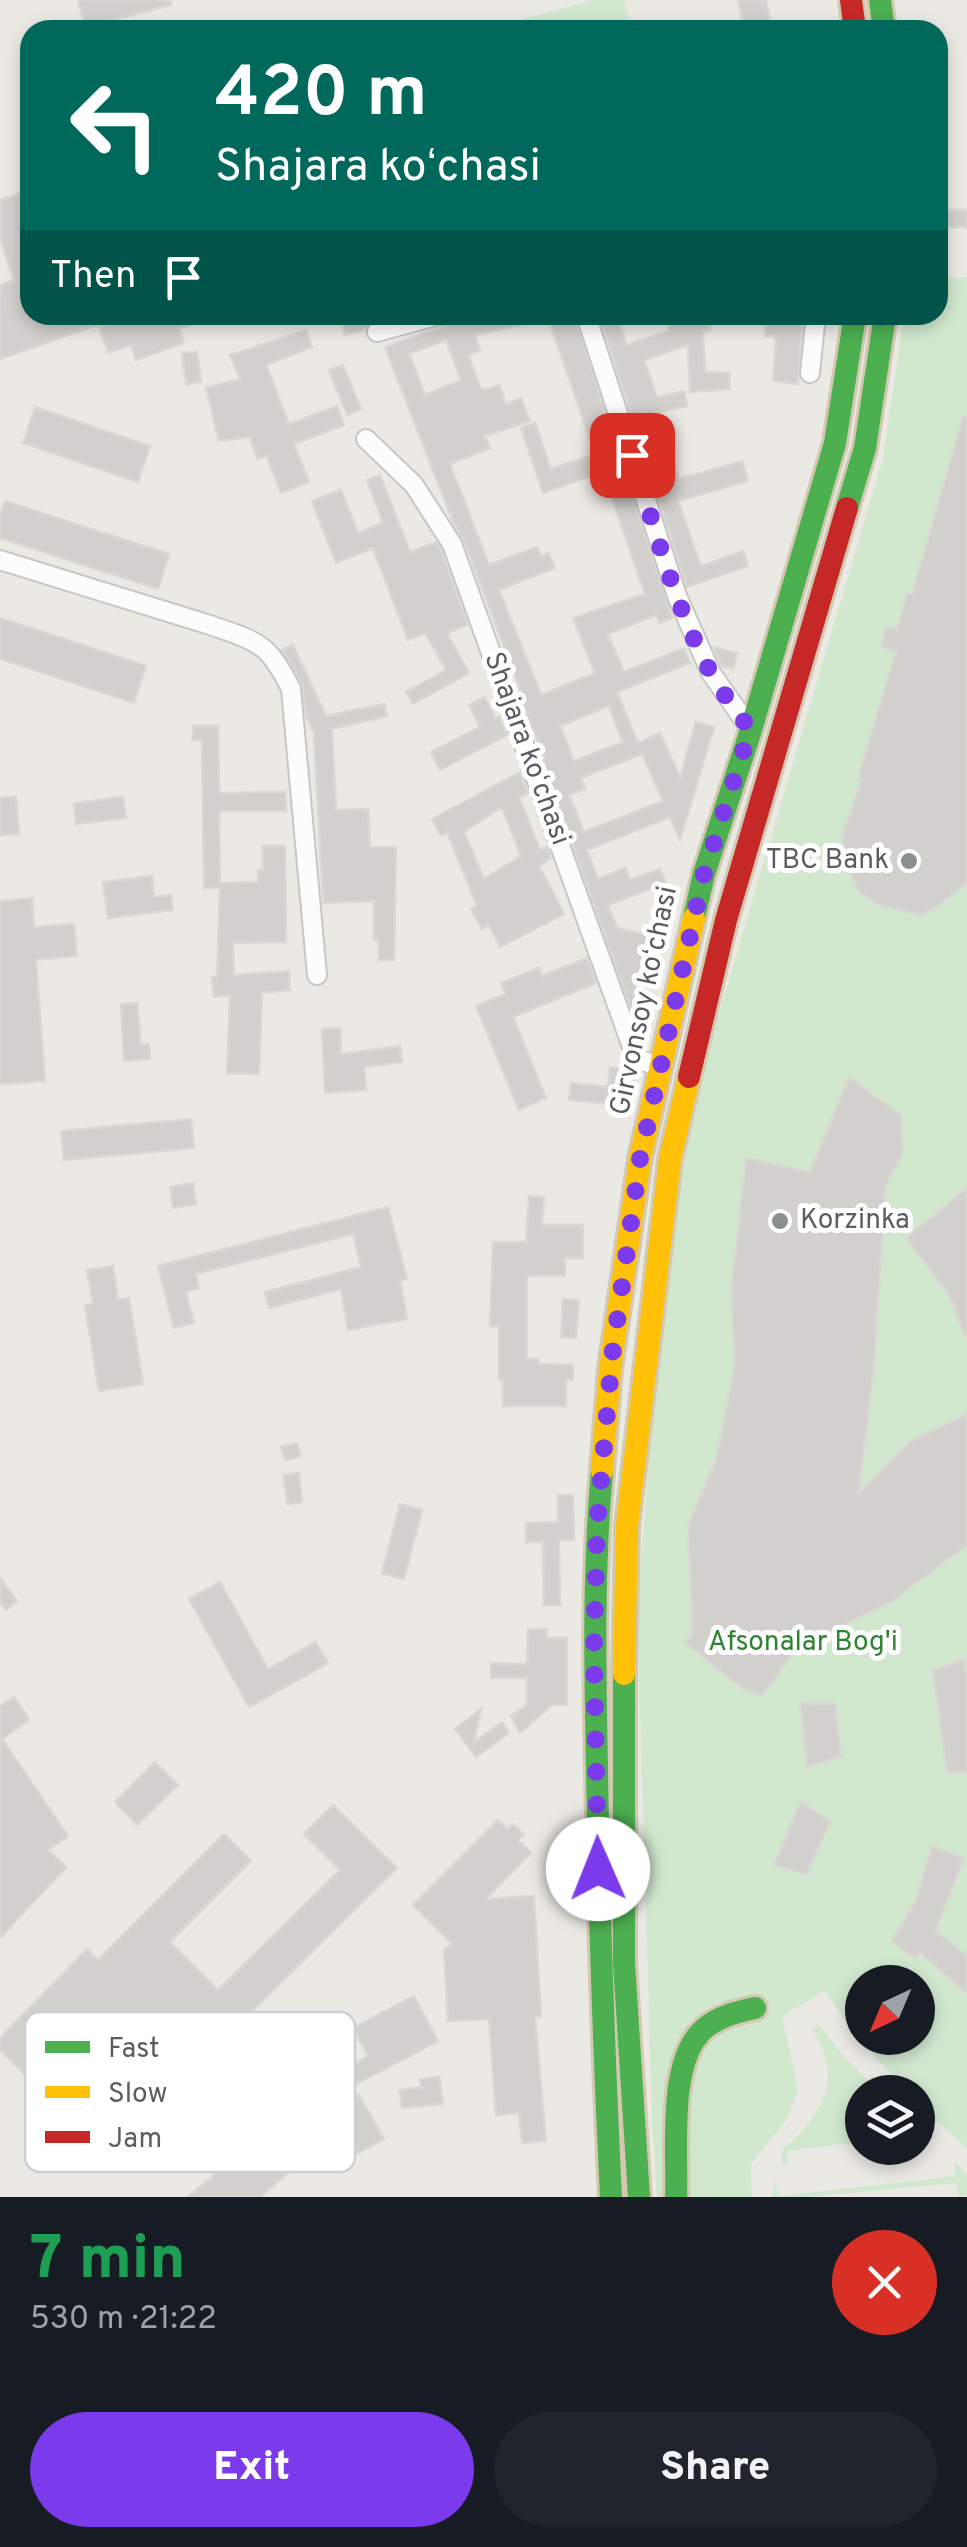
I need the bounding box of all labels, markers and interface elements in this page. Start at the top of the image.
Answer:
text: 420 m [215,52,428,141]
icon: left [50,60,180,190]
text: Shajara koʻchasi [215,140,541,197]
icon: arrive [156,250,211,305]
text: Then [50,253,136,302]
pin [590,413,675,498]
icon: arrive [605,428,660,483]
street label: Shajara koʻchasi [474,648,578,850]
place label: TBC Bank [766,843,889,879]
marker: TBC Bank [898,850,920,872]
street label: Girvonsoy koʻchasi [603,883,687,1119]
place label: Korzinka [800,1203,910,1239]
marker: Korzinka [769,1210,791,1232]
park label: Afsonalar Bog'i [708,1625,898,1661]
position arrow [546,1817,650,1921]
north arrow [845,1965,935,2055]
map controls [845,1965,935,2165]
legend [25,2012,355,2172]
text: Fast [108,2032,160,2068]
button: layers [845,2075,935,2165]
text: Slow [108,2077,167,2113]
text: Jam [108,2122,162,2158]
text: 7 min [30,2224,186,2300]
button: close [832,2230,937,2335]
text: 530 m · 21:22 [30,2300,217,2340]
button: Exit [30,2412,474,2527]
button: Share [494,2412,937,2527]

